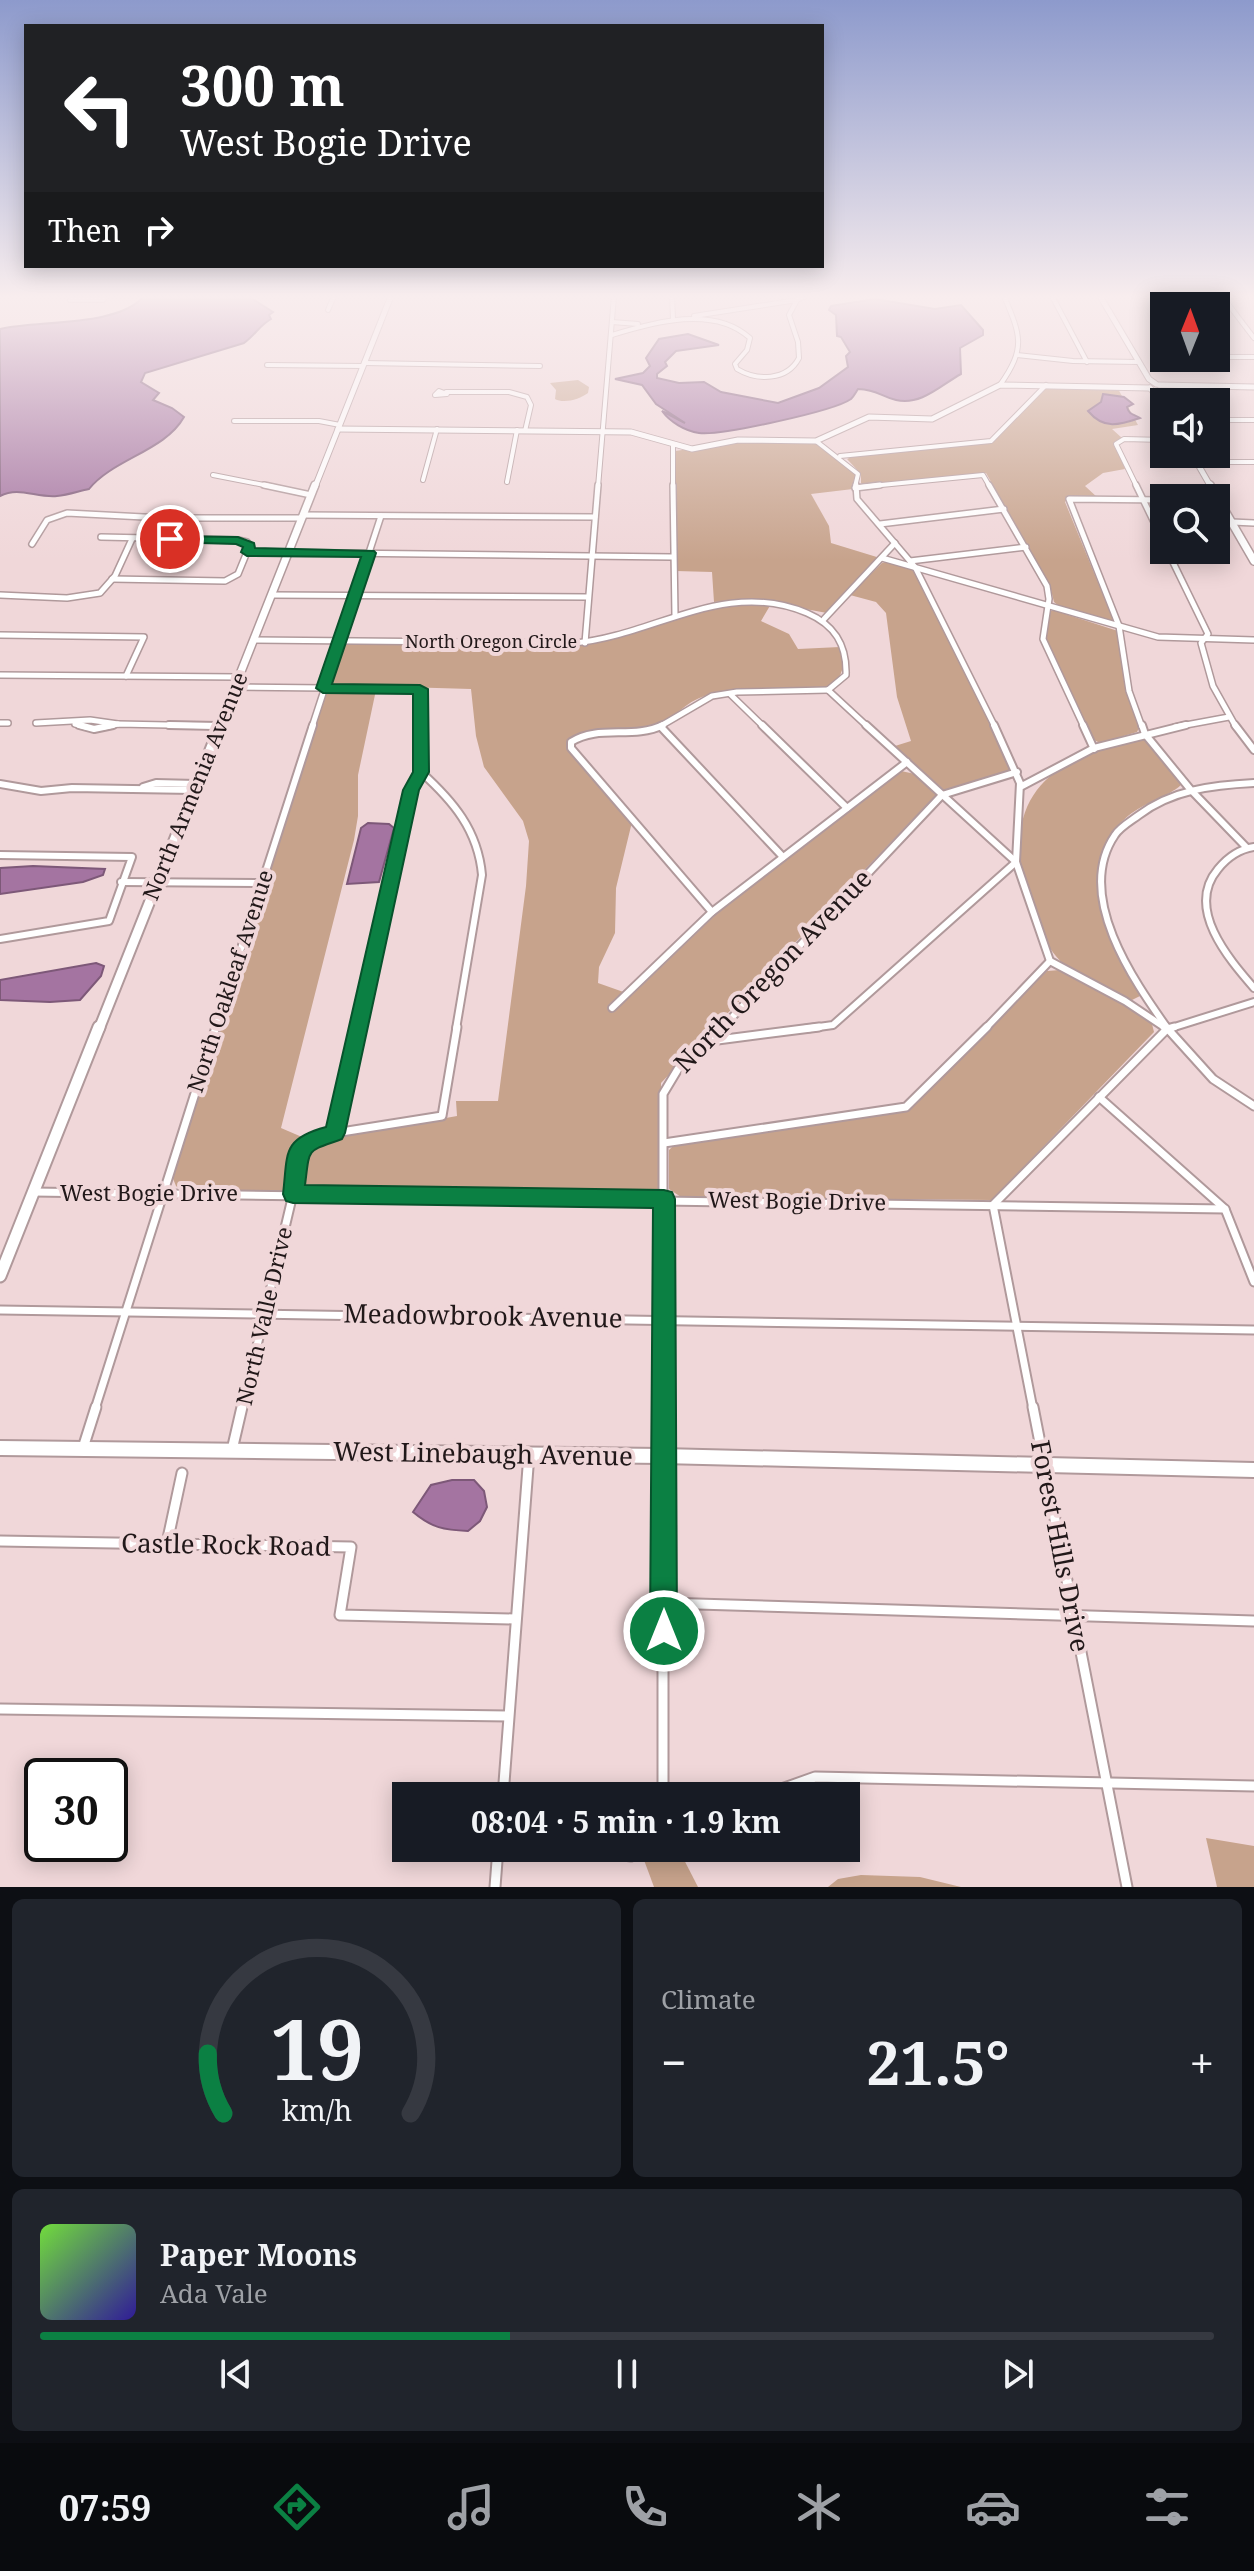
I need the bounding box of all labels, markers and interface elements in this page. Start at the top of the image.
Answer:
text: 300 m [180,46,345,122]
icon: left [48,56,152,160]
text: West Bogie Drive [180,118,472,167]
icon: right [137,208,181,252]
text: Then [48,210,121,251]
north arrow [1150,292,1230,372]
map controls [1150,292,1230,564]
button: sound [1150,388,1230,468]
button: search [1150,484,1230,564]
pin [136,505,204,573]
icon: arrive [148,517,192,561]
street label: North Oregon Circle [405,629,577,653]
street label: North Armenia Avenue [135,667,254,904]
street label: North Oregon Avenue [665,861,879,1080]
street label: North Oakleaf Avenue [179,866,279,1096]
street label: West Bogie Drive [60,1177,238,1207]
street label: West Bogie Drive [708,1183,886,1217]
street label: North Valle Drive [228,1224,298,1408]
street label: Meadowbrook Avenue [343,1295,623,1335]
street label: West Linebaugh Avenue [333,1432,633,1474]
street label: Forest Hills Drive [1023,1437,1099,1655]
street label: Castle Rock Road [121,1524,331,1564]
position arrow [622,1589,706,1673]
speed limit sign: 30 [24,1758,128,1862]
text: 08:04 · 5 min · 1.9 km [471,1801,781,1842]
text: Climate [661,1981,756,2017]
text: 19 [269,1991,364,2104]
text: 21.5° [866,2021,1010,2103]
text: − [661,2032,686,2092]
text: + [1189,2032,1214,2092]
text: km/h [281,2090,352,2129]
text: Paper Moons [160,2234,357,2275]
text: Ada Vale [160,2275,268,2311]
icon: previous [214,2352,258,2396]
icon: pause [605,2352,649,2396]
icon: next [996,2352,1040,2396]
icon: directions [269,2479,325,2535]
icon: music [443,2479,499,2535]
icon: phone [617,2479,673,2535]
icon: climate [791,2479,847,2535]
icon: car [965,2479,1021,2535]
icon: filters [1139,2479,1195,2535]
text: 07:59 [59,2483,151,2532]

